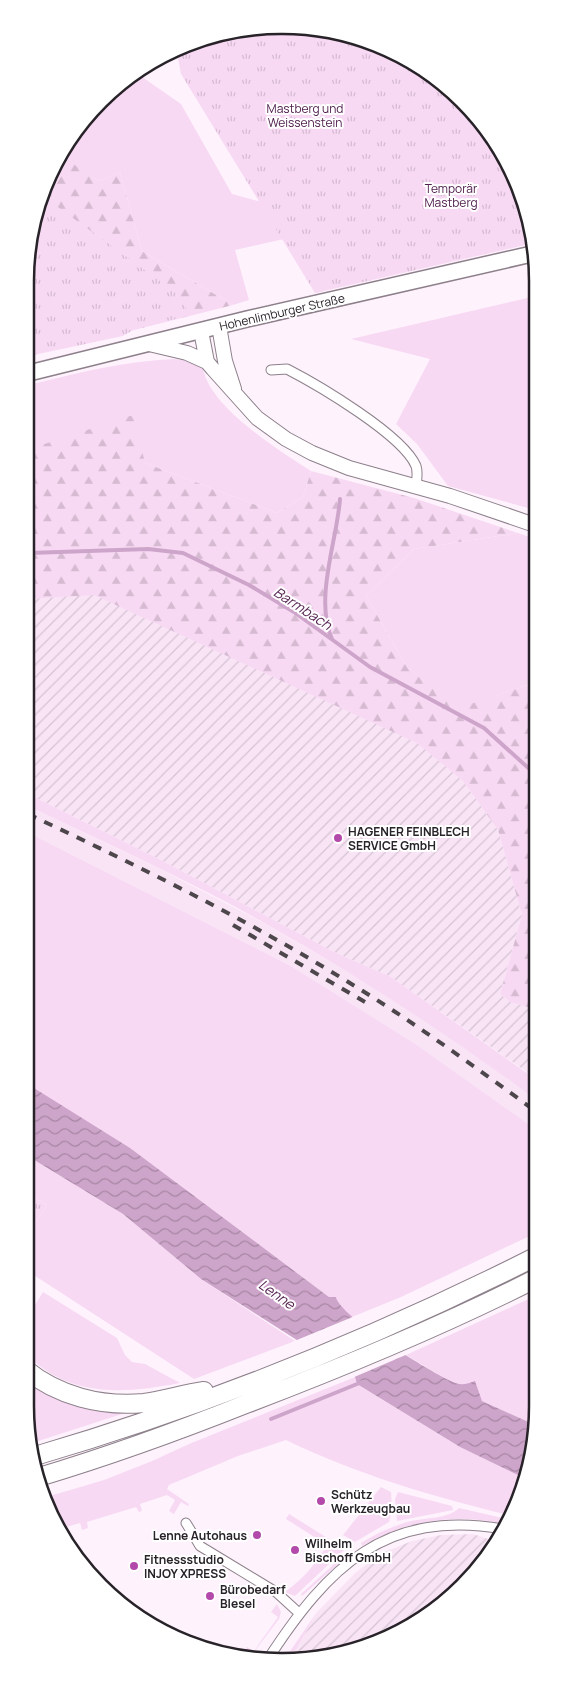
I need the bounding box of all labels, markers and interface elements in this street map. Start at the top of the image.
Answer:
park label: Mastberg und Weissenstein [267,100,343,131]
park label: Temporär Mastberg [424,180,478,211]
street label: Hohenlimburger Straße [217,289,347,335]
water label: Barmbach [270,582,336,634]
place label: HAGENER FEINBLECH SERVICE GmbH [348,823,470,854]
marker: HAGENER FEINBLECH SERVICE GmbH [332,832,344,844]
water label: Lenne [255,1275,299,1314]
place label: Schütz Werkzeugbau [331,1486,410,1517]
marker: Schütz Werkzeugbau [315,1495,327,1507]
place label: Lenne Autohaus [153,1527,247,1544]
marker: Lenne Autohaus [251,1529,263,1541]
place label: Wilhelm Bischoff GmbH [305,1535,391,1566]
marker: Wilhelm Bischoff GmbH [289,1544,301,1556]
place label: Fitnessstudio INJOY XPRESS [144,1551,226,1582]
marker: Fitnessstudio INJOY XPRESS [128,1560,140,1572]
place label: Bürobedarf Blesel [220,1581,286,1612]
marker: Bürobedarf Blesel [204,1590,216,1602]

